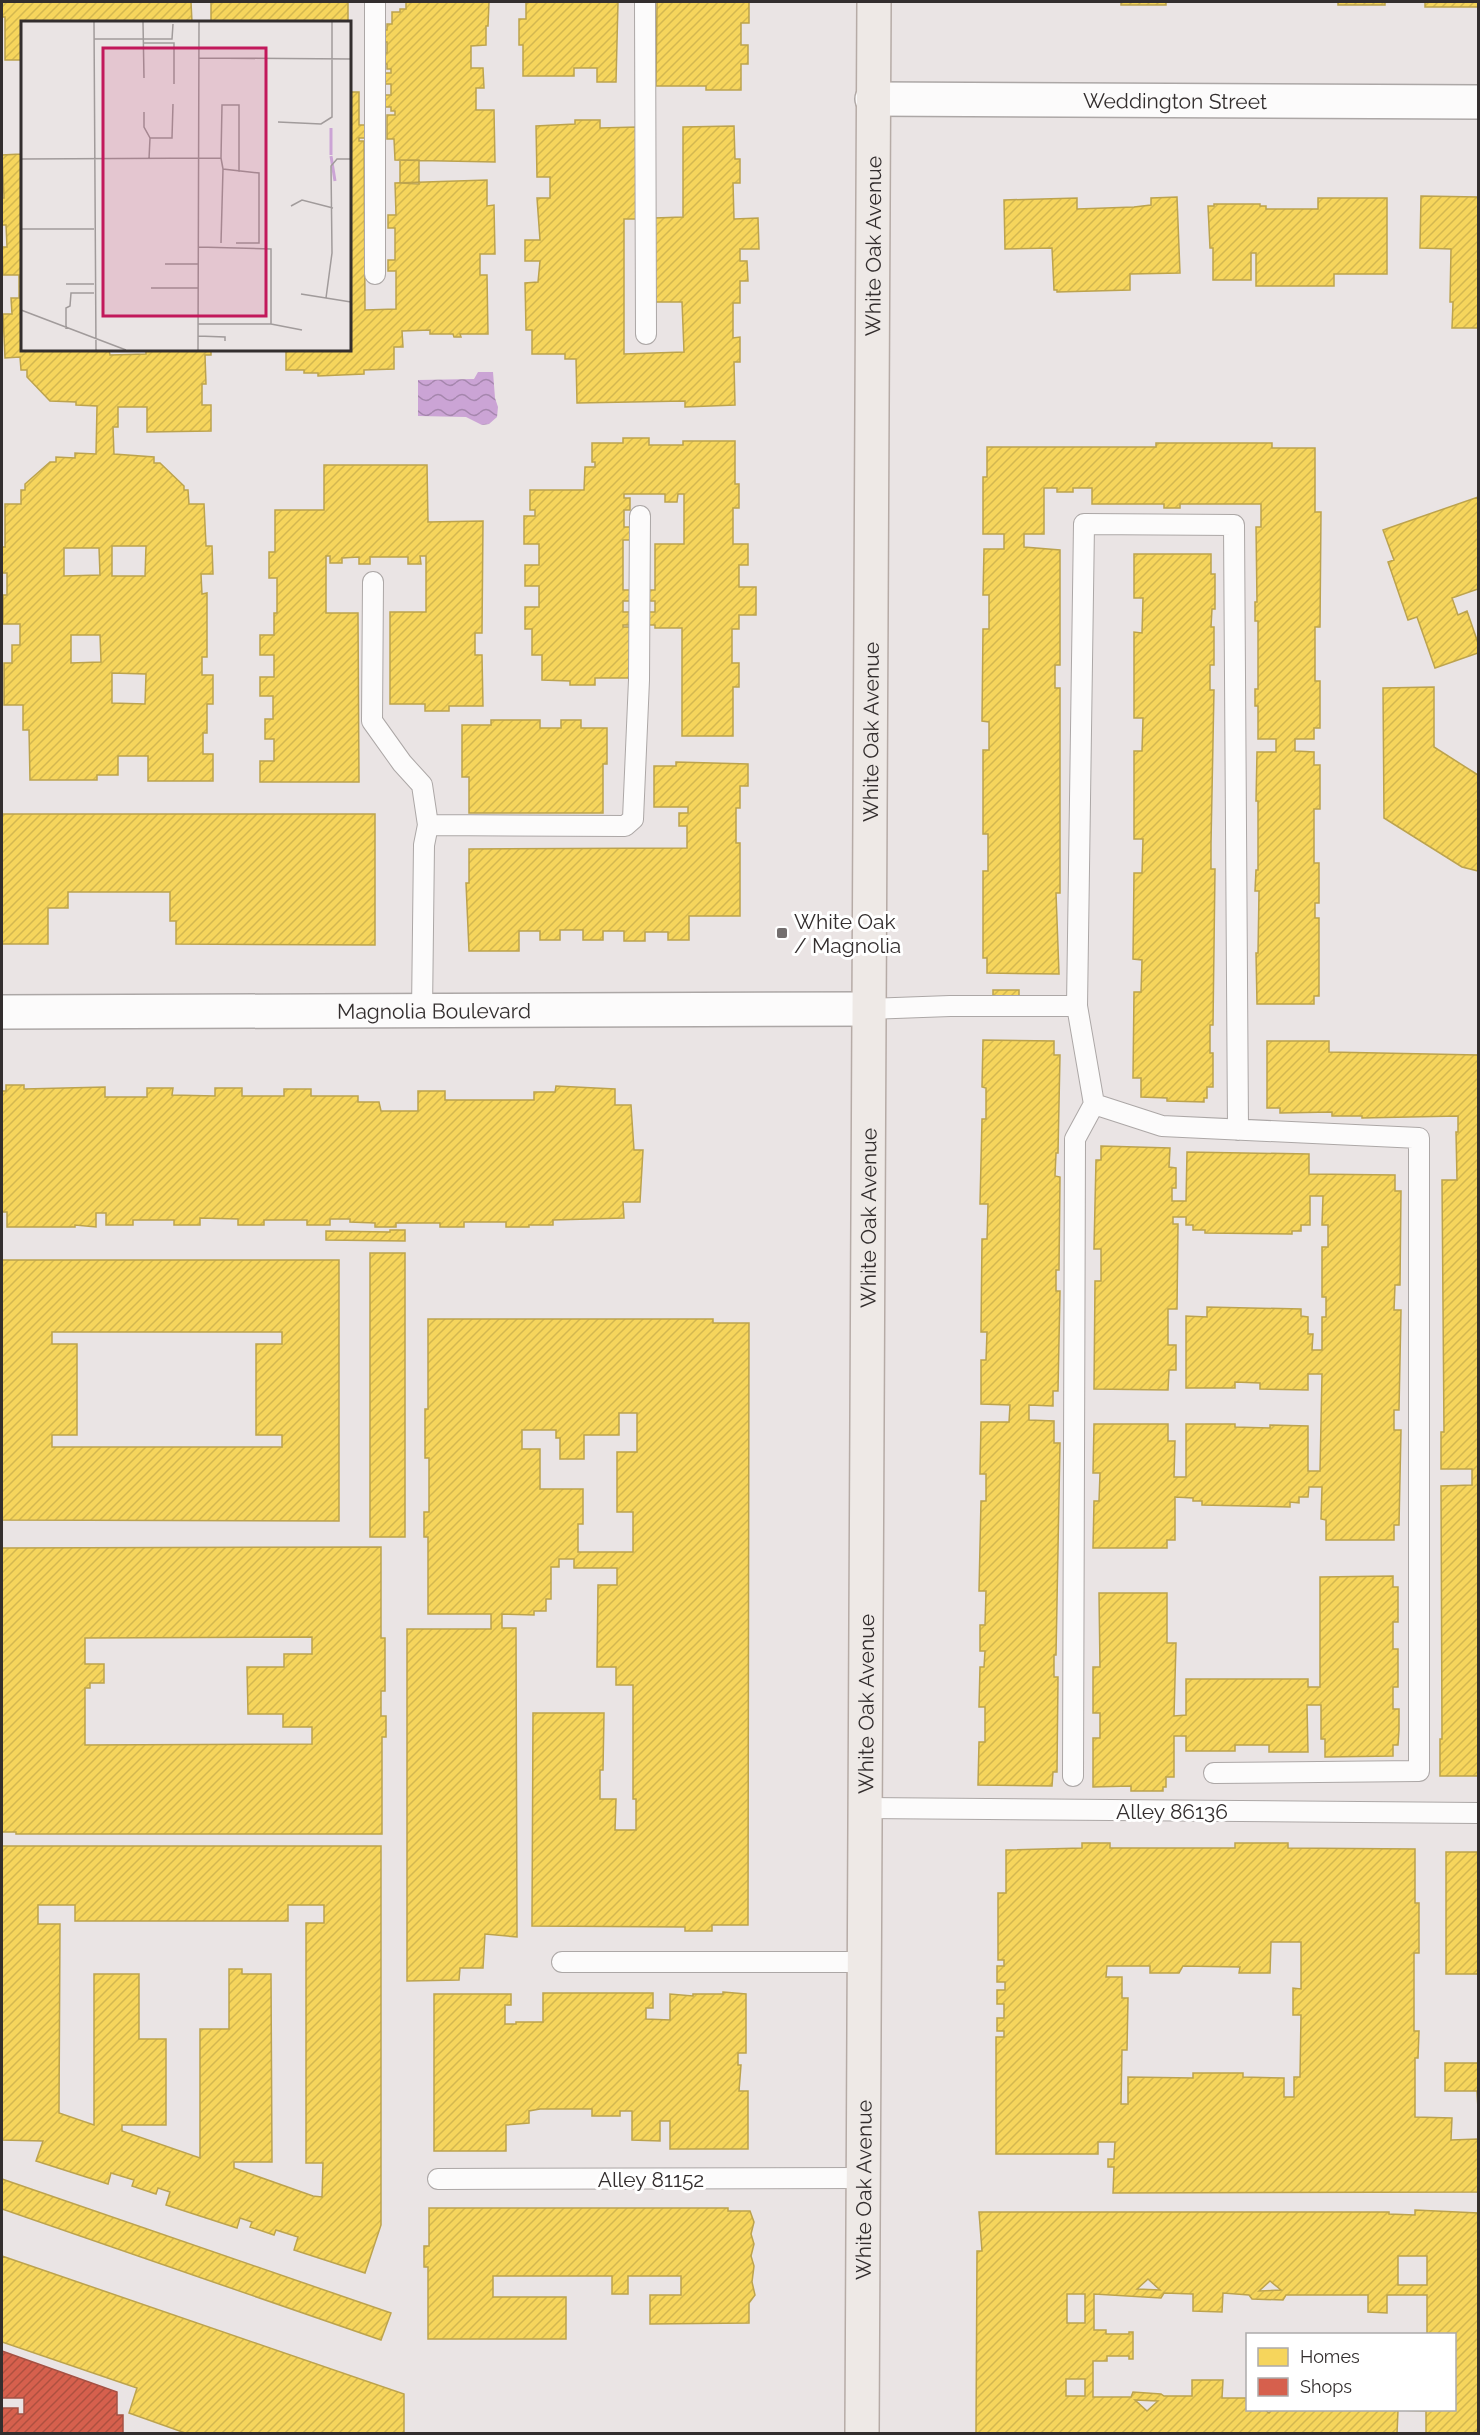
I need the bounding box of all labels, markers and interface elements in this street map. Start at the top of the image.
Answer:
inset map [21,21,351,351]
street label: Weddington Street [1083,88,1267,113]
street label: White Oak Avenue [860,156,886,336]
street label: White Oak Avenue [857,642,883,822]
place label: White Oak / Magnolia [794,909,901,958]
marker: White Oak / Magnolia [775,926,789,940]
street label: Magnolia Boulevard [337,998,531,1023]
street label: White Oak Avenue [855,1128,881,1308]
street label: White Oak Avenue [853,1614,879,1794]
street label: Alley 86136 [1116,1799,1228,1824]
street label: White Oak Avenue [850,2100,876,2280]
street label: Alley 81152 [598,2167,704,2192]
legend [1246,2333,1456,2411]
text: Homes [1300,2346,1360,2367]
text: Shops [1300,2376,1352,2397]

